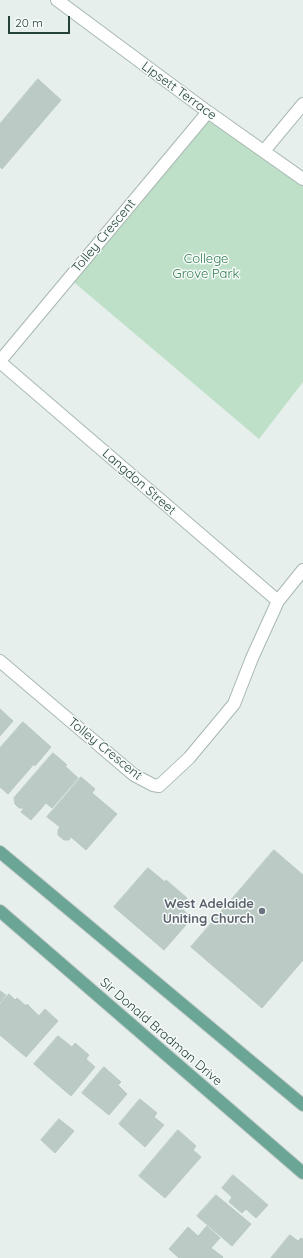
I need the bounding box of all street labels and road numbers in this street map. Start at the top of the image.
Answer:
street label: Lipsett Terrace [138,59,220,123]
street label: Tolley Crescent [69,196,139,276]
street label: Langdon Street [99,446,179,518]
street label: Tolley Crescent [65,714,145,784]
street label: Sir Donald Bradman Drive [97,975,225,1089]

